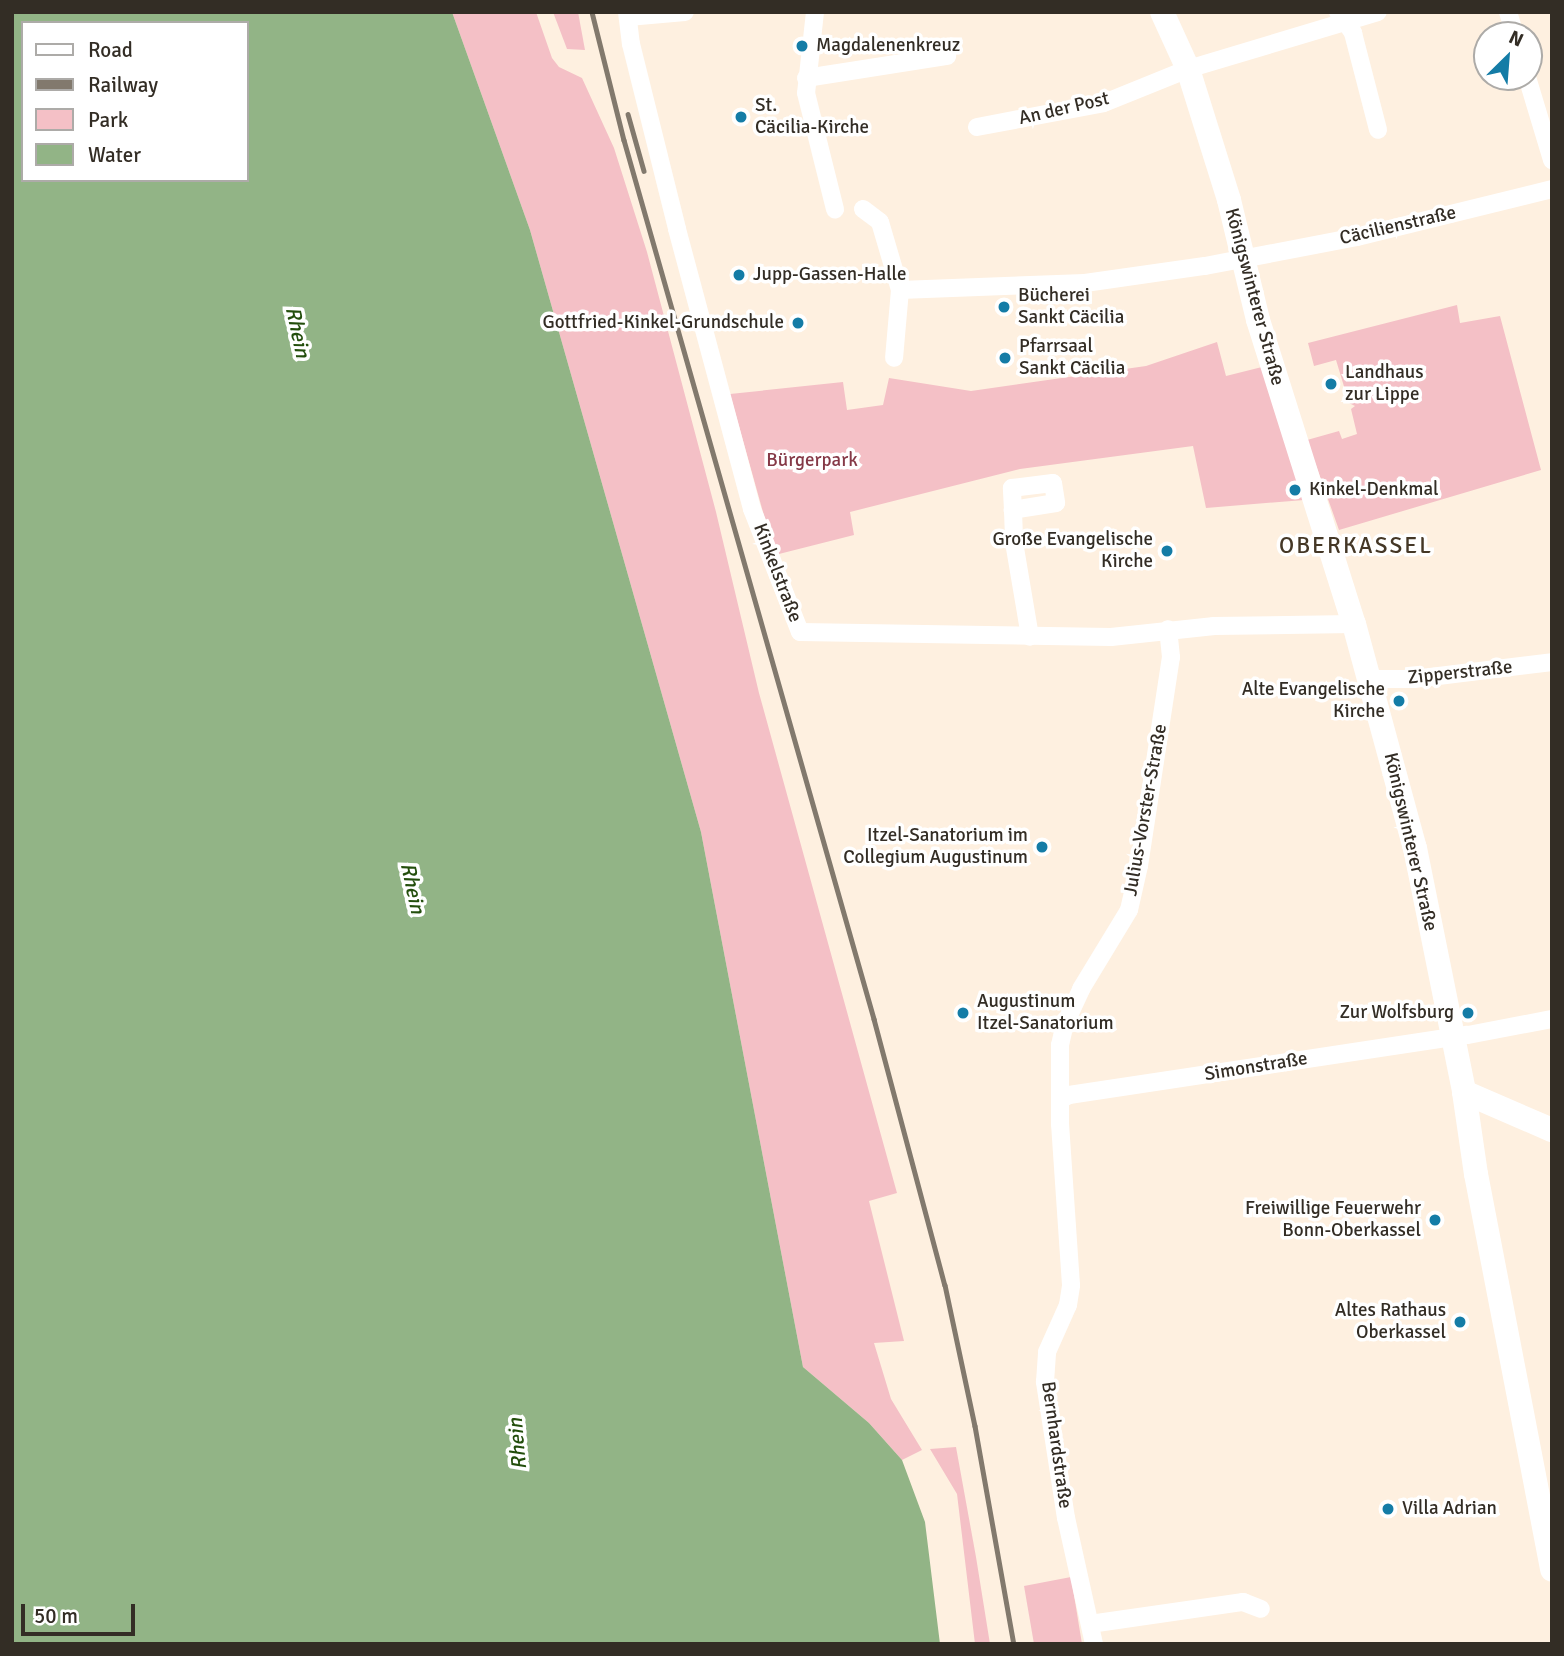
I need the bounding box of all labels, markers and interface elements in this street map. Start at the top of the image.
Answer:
legend [21,21,248,182]
north arrow [1473,21,1543,91]
text: N [1505,25,1527,52]
place label: Magdalenenkreuz [816,35,960,57]
text: Road [88,37,133,63]
marker: Magdalenenkreuz [794,38,810,54]
text: Railway [88,72,158,98]
street label: An der Post [1017,88,1111,130]
place label: St. Cäcilia-Kirche [755,95,869,139]
text: Park [88,107,128,133]
marker: St. Cäcilia-Kirche [733,109,749,125]
text: Water [88,142,141,168]
street label: Cäcilienstraße [1338,202,1458,250]
street label: Königswinterer Straße [1219,206,1289,388]
place label: Jupp-Gassen-Halle [753,264,906,286]
marker: Jupp-Gassen-Halle [731,267,747,283]
place label: Bücherei Sankt Cäcilia [1018,285,1124,329]
marker: Bücherei Sankt Cäcilia [996,299,1012,315]
water label: Rhein [280,304,316,360]
place label: Gottfried-Kinkel-Grundschule [543,312,784,334]
marker: Gottfried-Kinkel-Grundschule [790,315,806,331]
place label: Pfarrsaal Sankt Cäcilia [1019,336,1125,380]
marker: Pfarrsaal Sankt Cäcilia [997,350,1013,366]
place label: Landhaus zur Lippe [1345,362,1423,406]
marker: Landhaus zur Lippe [1323,376,1339,392]
park label: Bürgerpark [766,450,858,472]
place label: Kinkel-Denkmal [1309,479,1439,501]
marker: Kinkel-Denkmal [1287,482,1303,498]
street label: Kinkelstraße [748,520,806,626]
place label: Große Evangelische Kirche [992,529,1153,573]
district label: OBERKASSEL [1280,532,1432,560]
marker: Große Evangelische Kirche [1159,543,1175,559]
street label: Zipperstraße [1406,656,1514,690]
place label: Alte Evangelische Kirche [1242,679,1385,723]
marker: Alte Evangelische Kirche [1391,693,1407,709]
street label: Julius-Vorster-Straße [1120,722,1172,898]
street label: Königswinterer Straße [1378,750,1442,934]
place label: Itzel-Sanatorium im Collegium Augustinum [843,825,1028,869]
marker: Itzel-Sanatorium im Collegium Augustinum [1034,839,1050,855]
water label: Rhein [395,860,431,916]
place label: Augustinum Itzel-Sanatorium [977,991,1114,1035]
place label: Zur Wolfsburg [1340,1002,1454,1024]
marker: Augustinum Itzel-Sanatorium [955,1005,971,1021]
marker: Zur Wolfsburg [1460,1005,1476,1021]
street label: Simonstraße [1203,1048,1309,1086]
place label: Freiwillige Feuerwehr Bonn-Oberkassel [1245,1198,1421,1242]
marker: Freiwillige Feuerwehr Bonn-Oberkassel [1427,1212,1443,1228]
place label: Altes Rathaus Oberkassel [1335,1300,1446,1344]
marker: Altes Rathaus Oberkassel [1452,1314,1468,1330]
street label: Bernhardstraße [1036,1380,1076,1510]
water label: Rhein [502,1417,532,1471]
place label: Villa Adrian [1402,1498,1497,1520]
marker: Villa Adrian [1380,1501,1396,1517]
scale bar [24,1590,138,1634]
text: 50 m [34,1603,78,1629]

